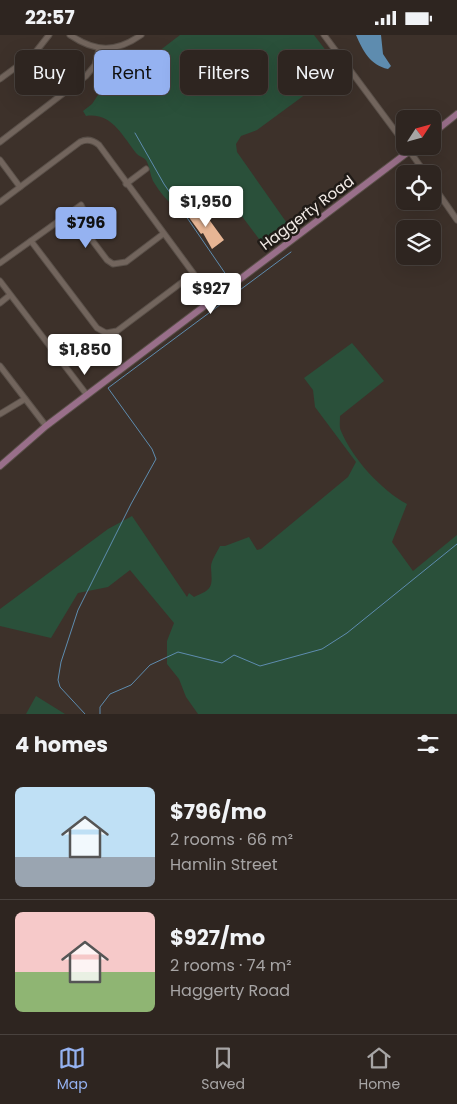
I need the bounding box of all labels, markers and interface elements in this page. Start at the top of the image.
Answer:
text: 22:57 [25,4,75,31]
chip: Buy [15,50,84,95]
chip: Rent [94,50,170,95]
chip: Filters [180,50,268,95]
chip: New [278,50,352,95]
north arrow [396,110,441,155]
map controls [396,110,441,265]
button: locate [396,165,441,210]
street label: Haggerty Road [255,170,358,255]
pin: $1,950 [165,185,247,228]
text: $1,950 [180,190,232,213]
pin: $796 [56,207,116,249]
text: $796 [66,211,106,234]
button: layers [396,220,441,265]
pin: $927 [181,273,241,315]
text: $927 [192,277,230,300]
pin: $1,850 [44,333,126,376]
text: $1,850 [59,338,111,361]
text: 4 homes [15,730,108,759]
icon: filters [414,730,442,758]
text: $796/mo [170,797,266,826]
icon: home [55,807,115,867]
text: 2 rooms · 66 m² [170,828,293,851]
text: Hamlin Street [170,853,278,876]
text: $927/mo [170,923,265,952]
icon: home [55,932,115,992]
text: 2 rooms · 74 m² [170,954,292,977]
text: Haggerty Road [170,979,290,1002]
tab: Map [57,1044,88,1095]
tab: Saved [201,1044,245,1095]
tab: Home [358,1044,400,1095]

